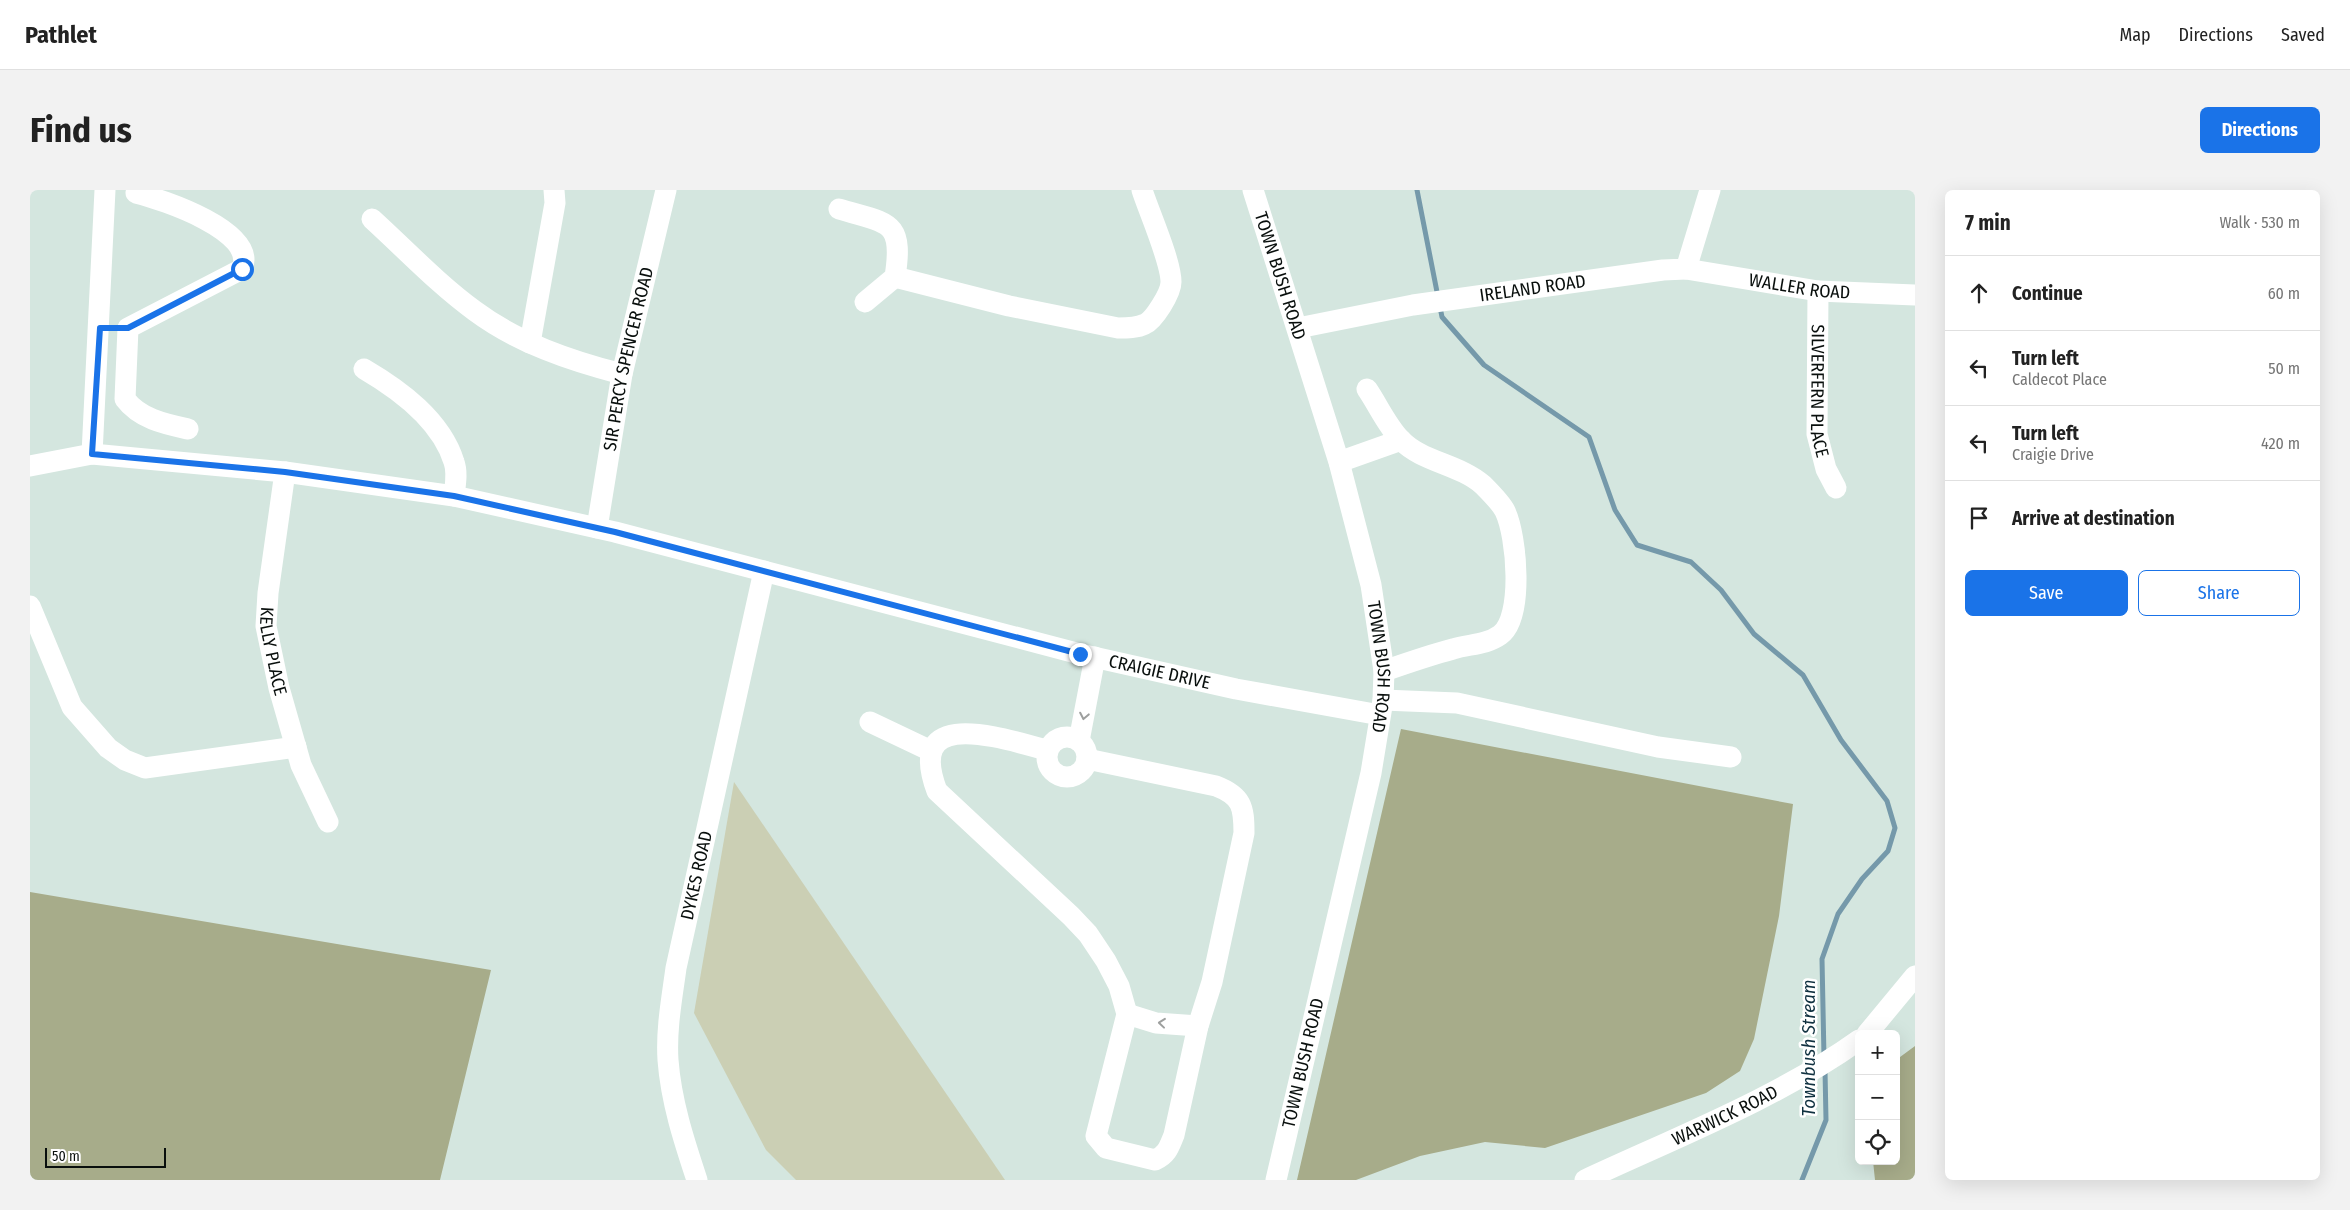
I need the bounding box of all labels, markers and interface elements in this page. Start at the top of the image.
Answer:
text: Pathlet [25,21,97,49]
text: Map [2119,24,2151,46]
text: Directions [2179,24,2253,46]
text: Saved [2281,24,2325,46]
button: Directions [2200,107,2320,153]
text: Find us [30,109,132,151]
street label: TOWN BUSH ROAD [1250,209,1311,342]
text: 7 min [1965,210,2011,236]
text: Walk · 530 m [2219,213,2300,232]
route start [231,258,254,281]
street label: SIR PERCY SPENCER ROAD [599,265,658,452]
street label: WALLER ROAD [1747,269,1851,303]
street label: IRELAND ROAD [1478,270,1587,307]
icon: ahead [1965,279,1993,307]
text: Continue [2012,282,2083,305]
text: 60 m [2268,284,2300,303]
street label: SILVERFERN PLACE [1806,324,1834,460]
text: Turn left [2012,347,2079,370]
icon: left [1965,354,1993,382]
text: 50 m [2268,359,2300,378]
text: Caldecot Place [2012,370,2107,389]
text: Turn left [2012,422,2079,445]
icon: left [1965,429,1993,457]
text: 420 m [2261,434,2300,453]
text: Craigie Drive [2012,445,2094,464]
icon: arrive [1965,504,1993,532]
text: Arrive at destination [2012,507,2175,530]
button: Save [1965,570,2128,616]
button: Share [2138,570,2300,616]
street label: TOWN BUSH ROAD [1363,599,1395,734]
street label: KELLY PLACE [255,606,292,698]
route end [1069,643,1092,666]
street label: CRAIGIE DRIVE [1107,650,1213,694]
one-way arrow [1079,712,1090,721]
street label: DYKES ROAD [676,829,717,922]
water label: Townbush Stream [1797,980,1820,1116]
street label: TOWN BUSH ROAD [1277,996,1329,1130]
one-way arrow [1158,1018,1166,1029]
map controls [1855,1030,1900,1165]
button: + [1855,1030,1900,1075]
button: − [1855,1075,1900,1120]
street label: WARWICK ROAD [1668,1081,1782,1150]
button: locate [1855,1120,1900,1165]
scale bar [45,1145,166,1168]
text: 50 m [52,1148,80,1165]

